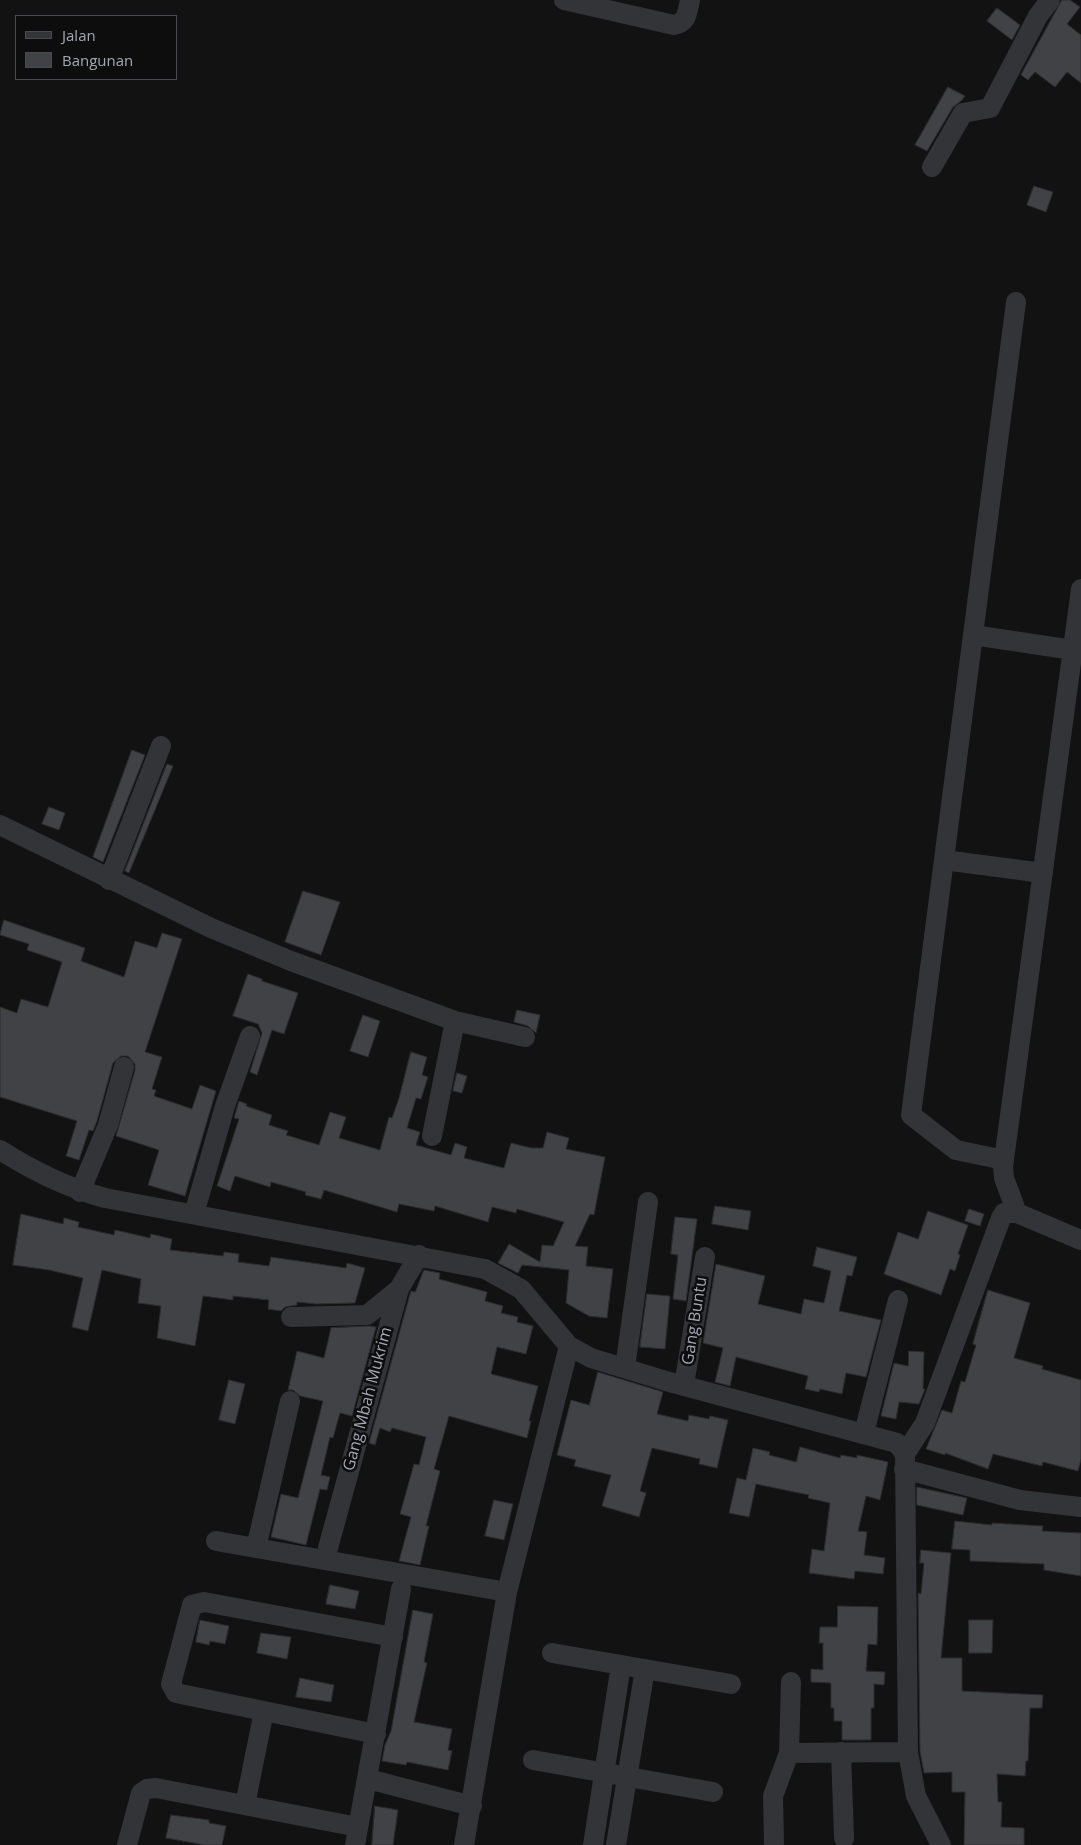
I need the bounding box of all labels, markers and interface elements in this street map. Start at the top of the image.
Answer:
legend [15,15,178,80]
text: Jalan [62,25,96,45]
text: Bangunan [62,50,133,70]
street label: Gang Buntu [679,1276,711,1366]
street label: Gang Mbah Mukrim [340,1325,396,1473]

